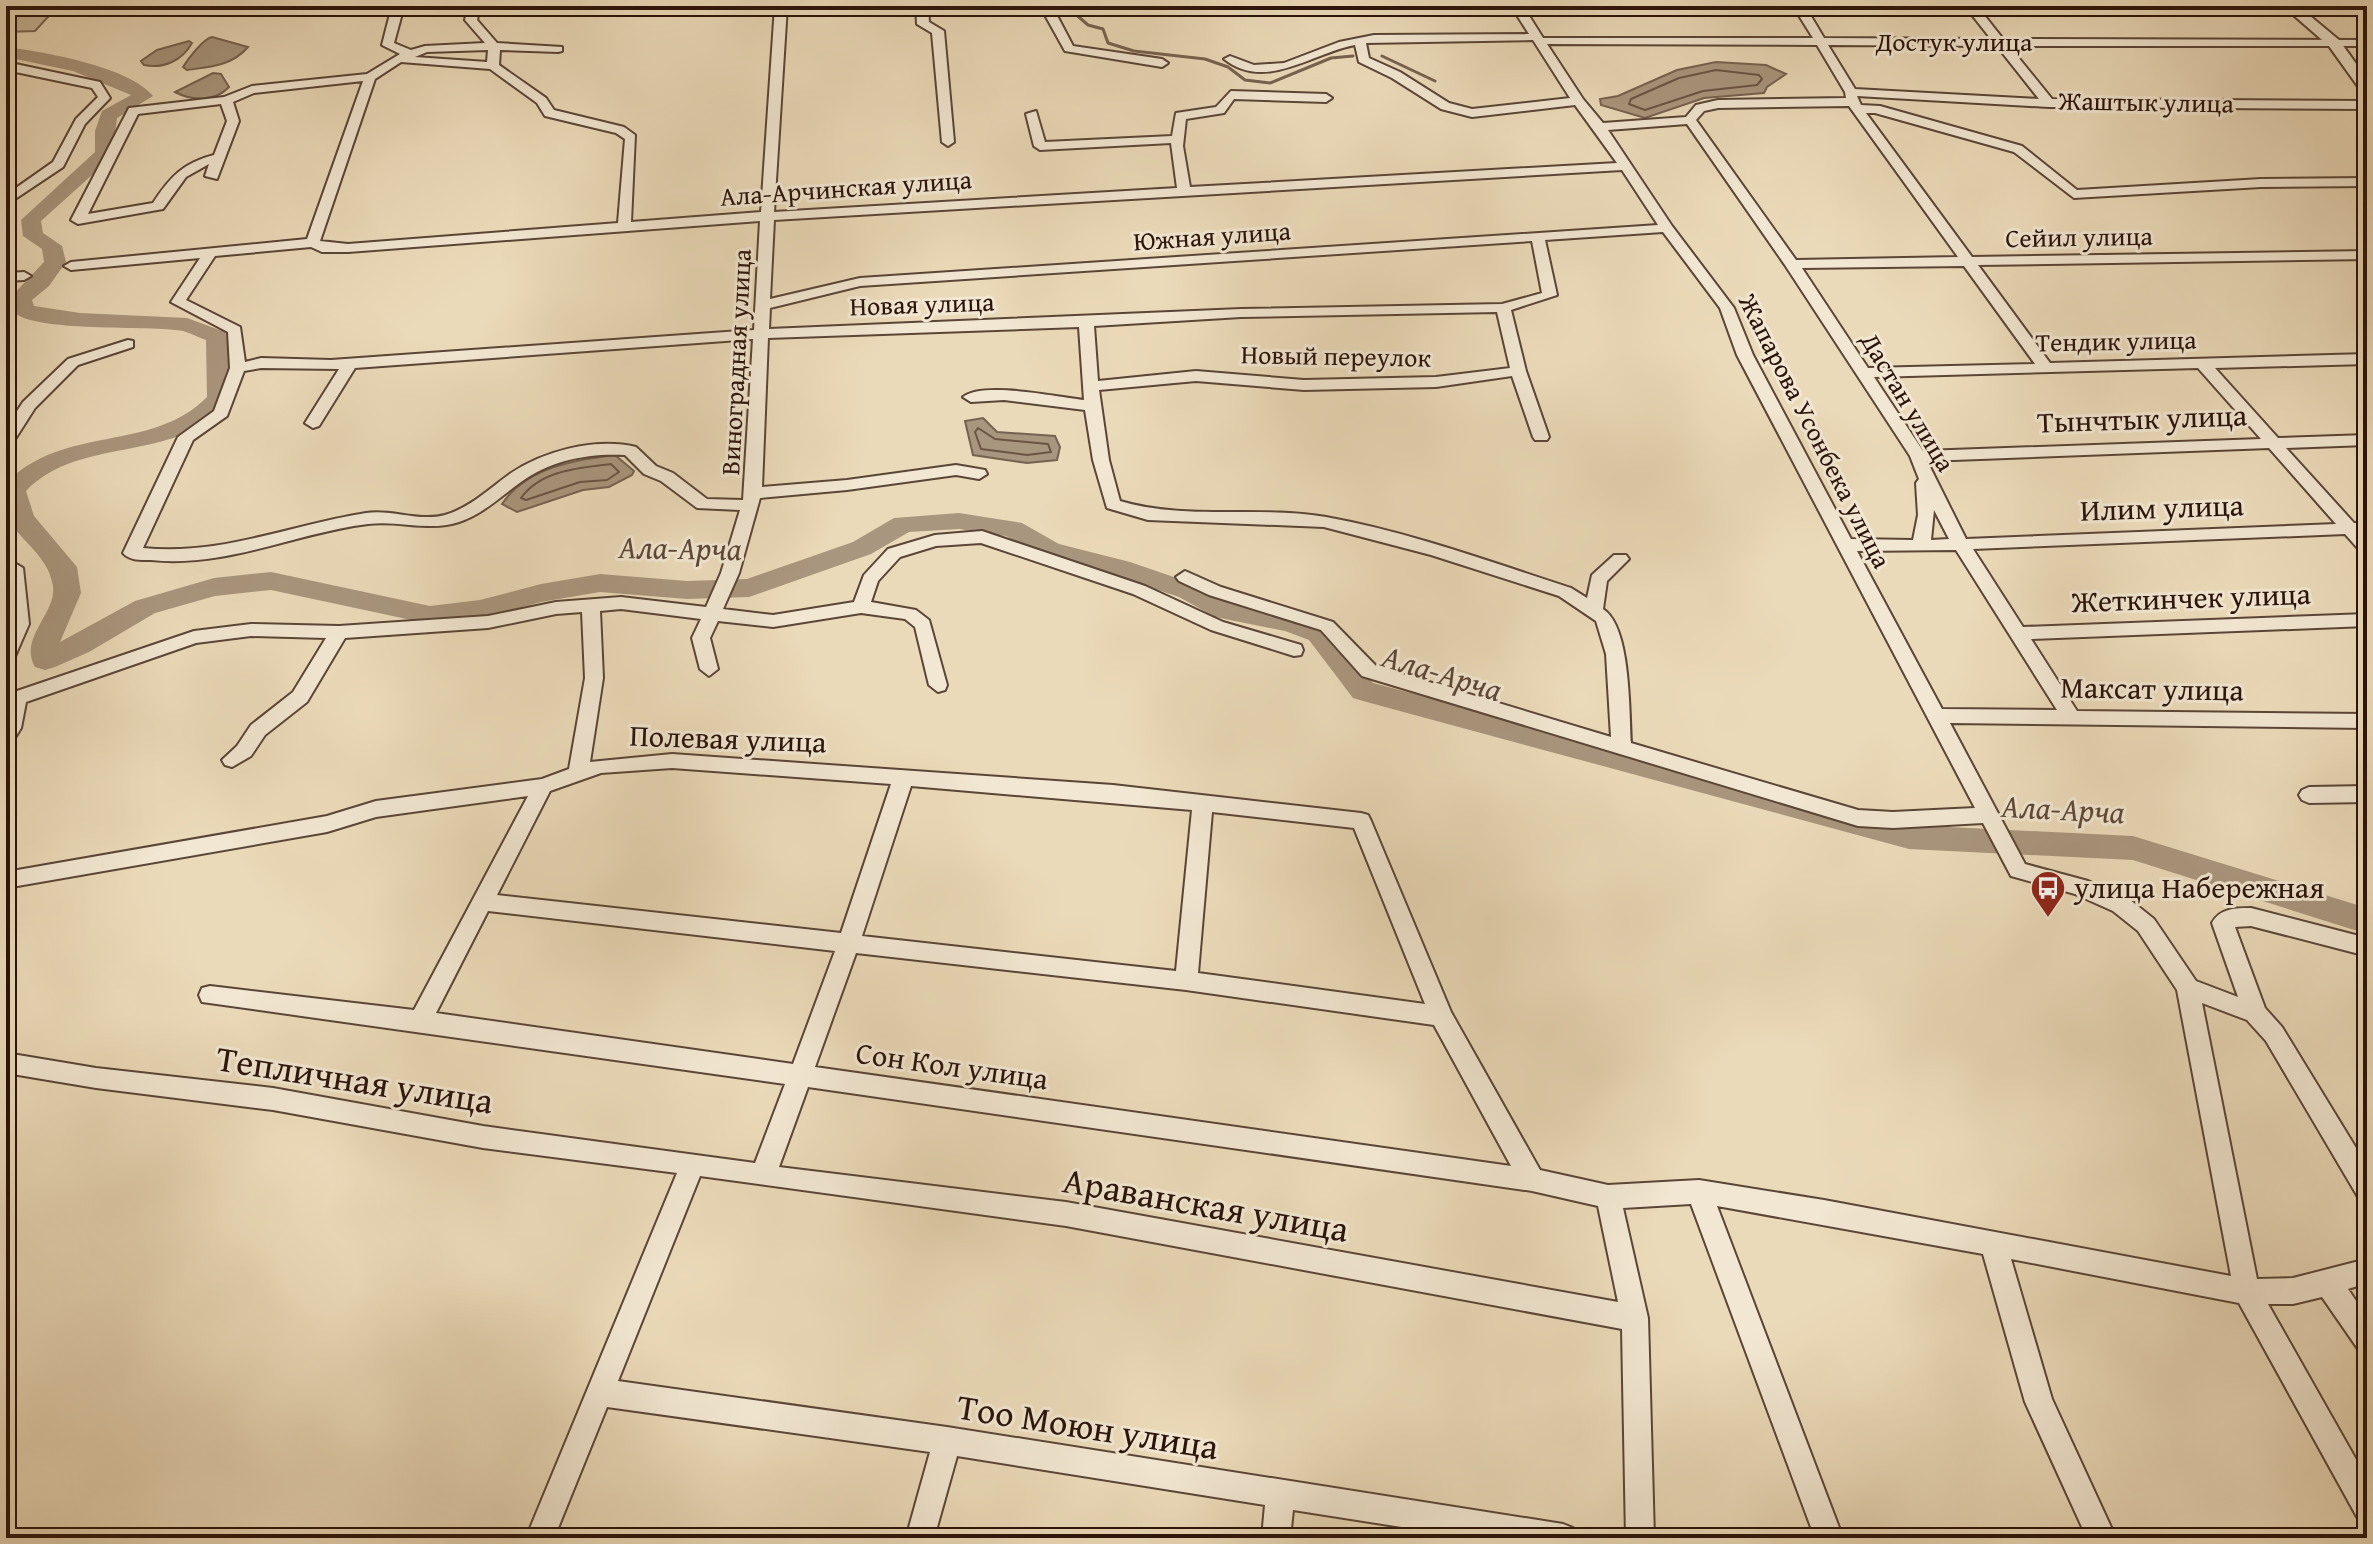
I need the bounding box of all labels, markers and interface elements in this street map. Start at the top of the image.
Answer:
street label: Достук улица [1875,22,2033,61]
street label: Жаштык улица [2057,80,2235,123]
street label: Ала-Арчинская улица [719,159,974,216]
street label: Южная улица [1132,211,1293,260]
street label: Сейил улица [2005,216,2154,257]
street label: Виноградная улица [710,247,761,476]
street label: Новая улица [849,281,996,326]
street label: Жапарова Усонбека улица [1729,286,1902,575]
street label: Тендик улица [2035,320,2197,361]
street label: Дастан улица [1851,324,1966,479]
street label: Новый переулок [1241,334,1432,377]
street label: Тынчтык улица [2036,392,2248,444]
street label: Илим улица [2079,482,2245,532]
water label: Ала-Арча [617,523,742,572]
street label: Жеткинчек улица [2069,571,2312,623]
water label: Ала-Арча [1375,632,1508,713]
street label: Максат улица [2060,664,2245,712]
street label: Полевая улица [629,713,828,763]
water label: Ала-Арча [1999,782,2126,835]
place label: улица Набережная [2073,865,2324,909]
bus stop icon: улица Набережная [2029,869,2067,919]
street label: Тепличная улица [213,1030,497,1127]
street label: Сон Кол улица [853,1030,1052,1100]
street label: Араванская улица [1059,1152,1353,1255]
street label: Тоо Моюн улица [954,1379,1222,1472]

